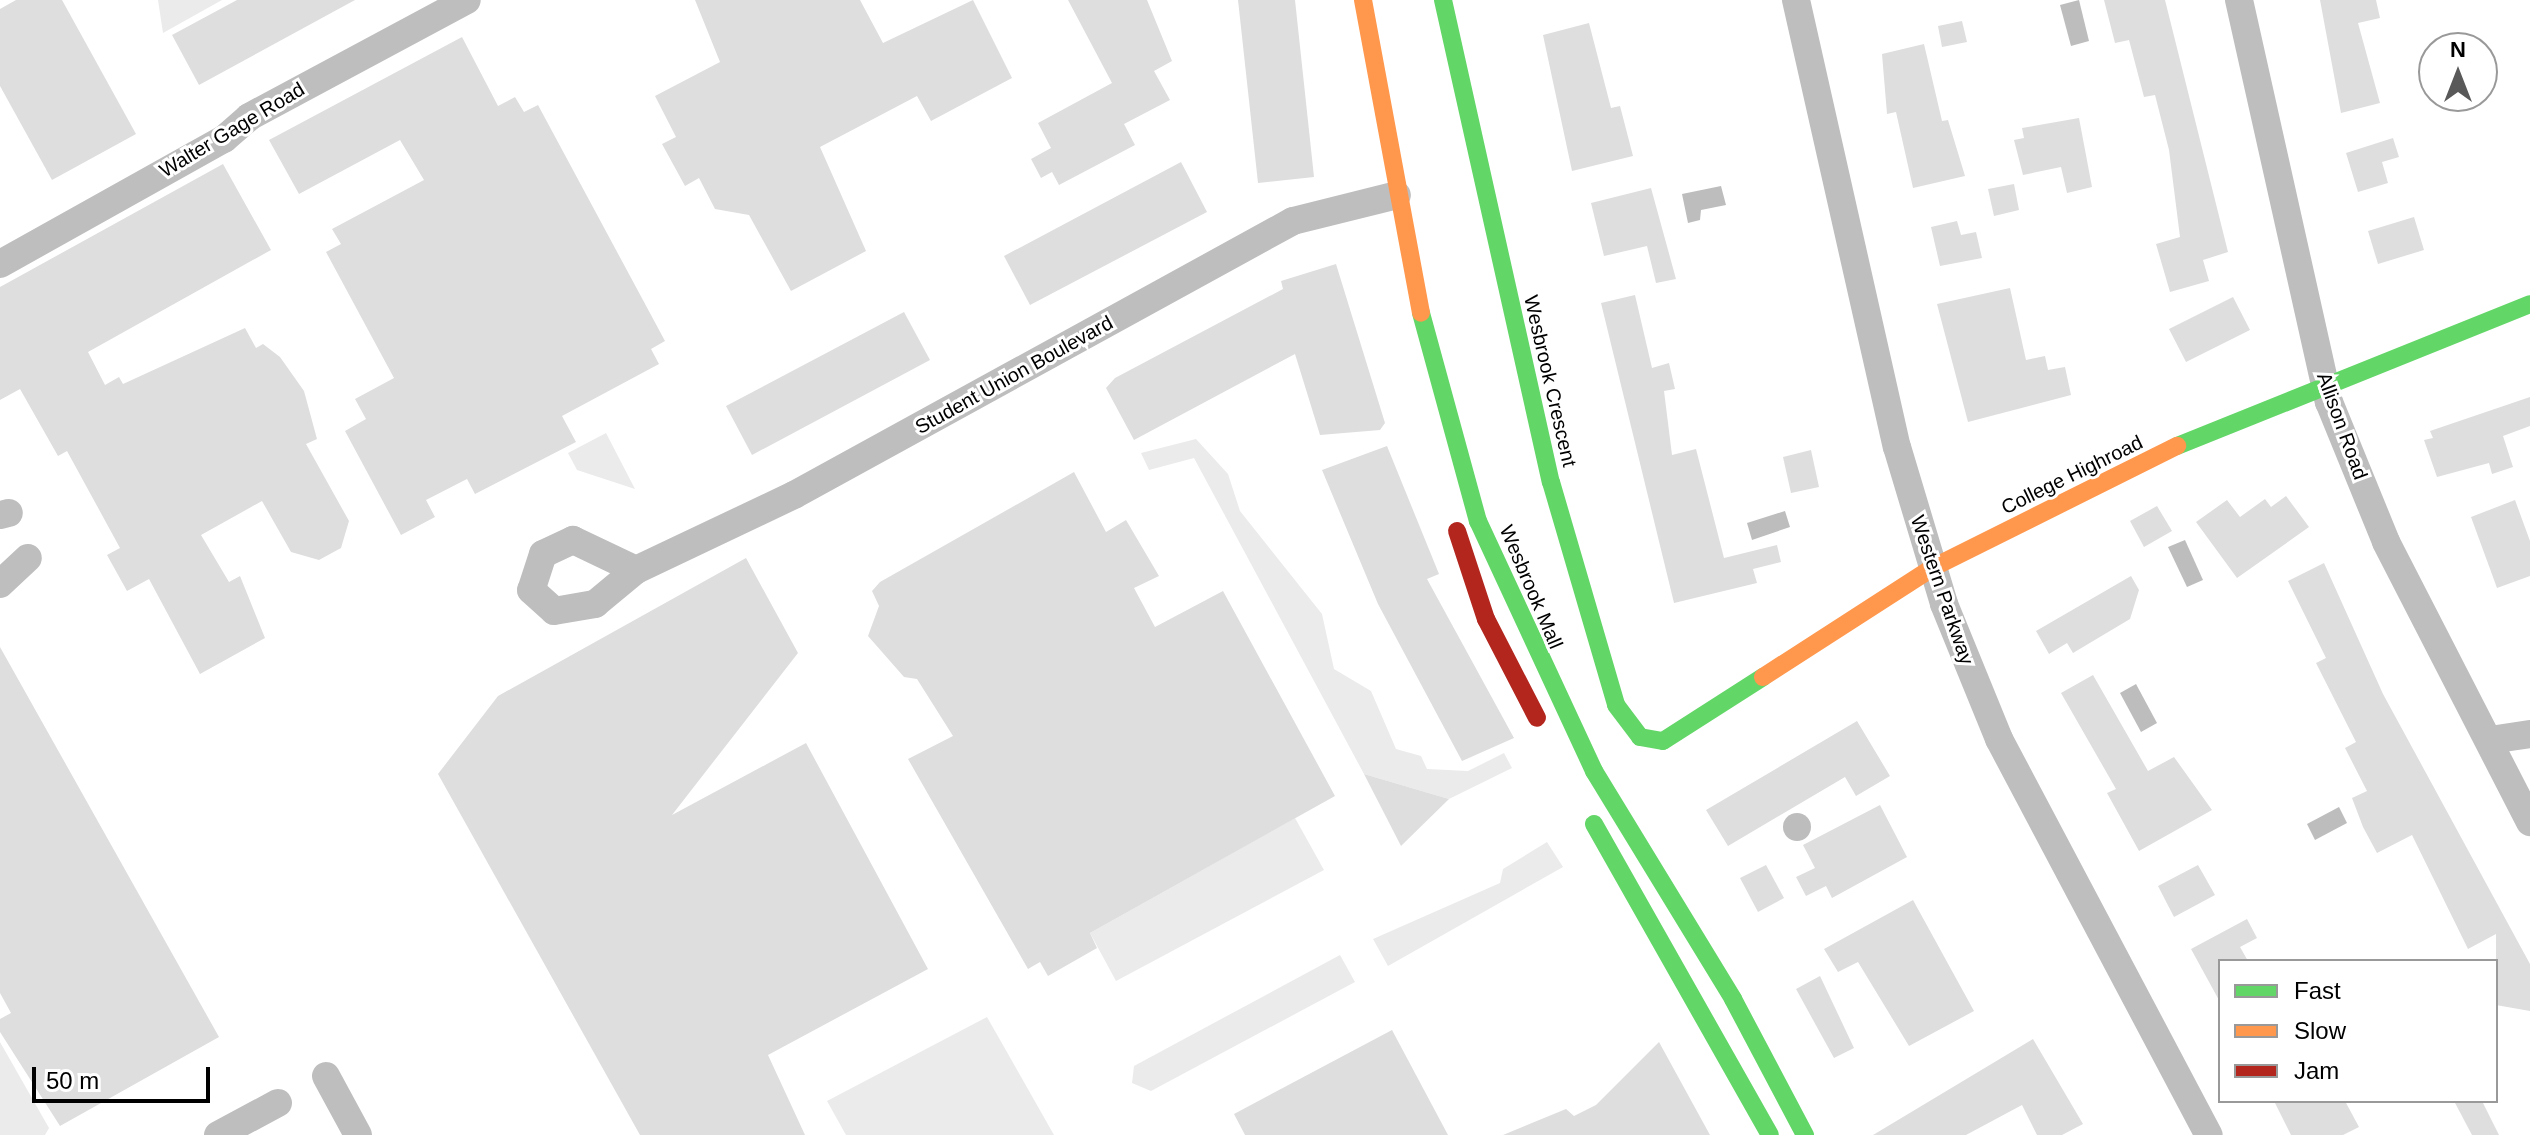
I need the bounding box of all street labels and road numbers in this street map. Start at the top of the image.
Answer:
street label: Walter Gage Road [155,77,309,183]
street label: Wesbrook Crescent [1519,293,1581,469]
street label: Student Union Boulevard [911,311,1117,439]
street label: Allison Road [2312,369,2372,483]
street label: College Highroad [1997,430,2147,520]
street label: Western Parkway [1905,512,1979,668]
street label: Wesbrook Mall [1494,522,1568,652]

